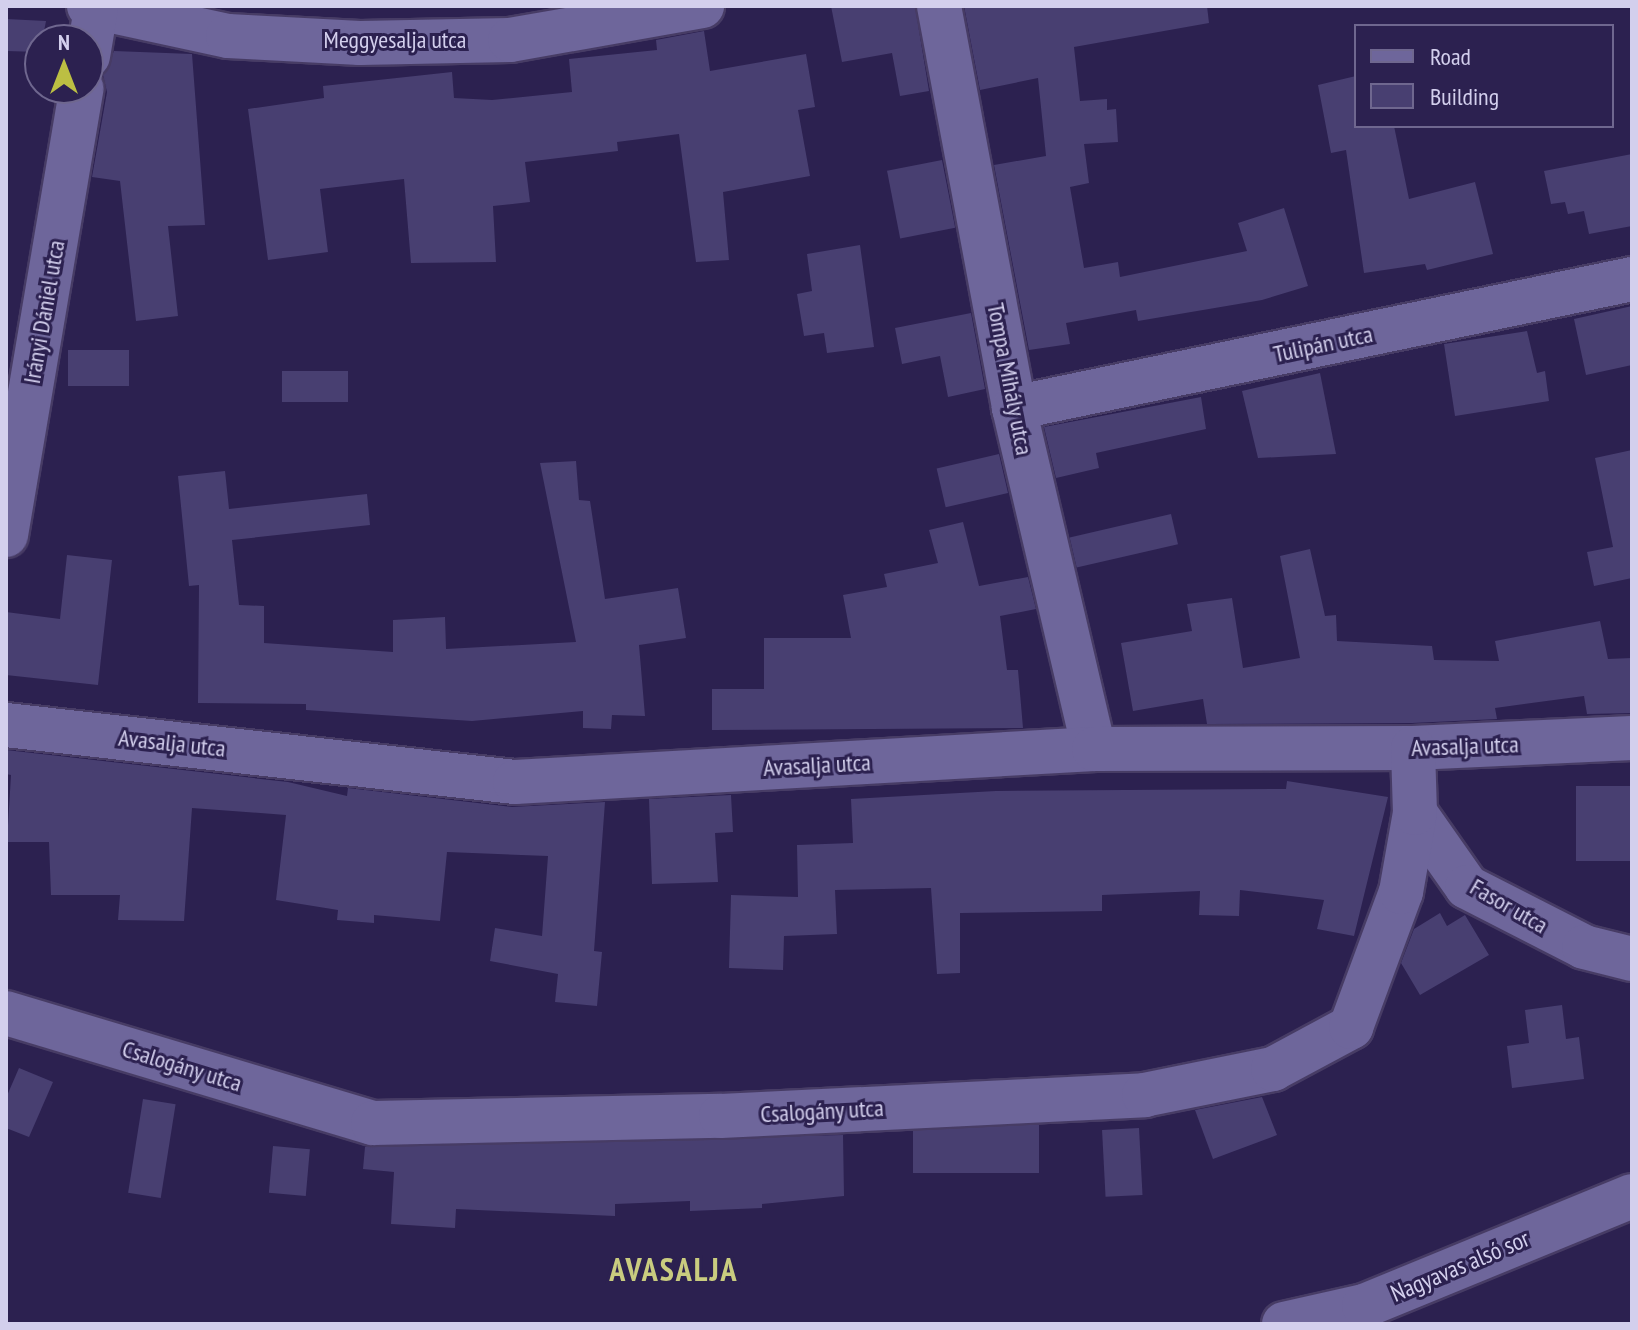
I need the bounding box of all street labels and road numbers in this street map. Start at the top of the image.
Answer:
street label: Meggyesalja utca [324,26,466,54]
street label: Irányi Dániel utca [17,238,71,386]
street label: Tompa Mihály utca [981,300,1039,458]
street label: Tulipán utca [1271,319,1375,369]
street label: Avasalja utca [117,723,227,763]
street label: Avasalja utca [1411,730,1519,762]
street label: Avasalja utca [763,748,871,782]
street label: Fasor utca [1465,872,1553,940]
street label: Csalogány utca [119,1034,245,1098]
street label: Csalogány utca [759,1093,885,1129]
street label: Nagyavas alsó sor [1387,1224,1533,1308]

